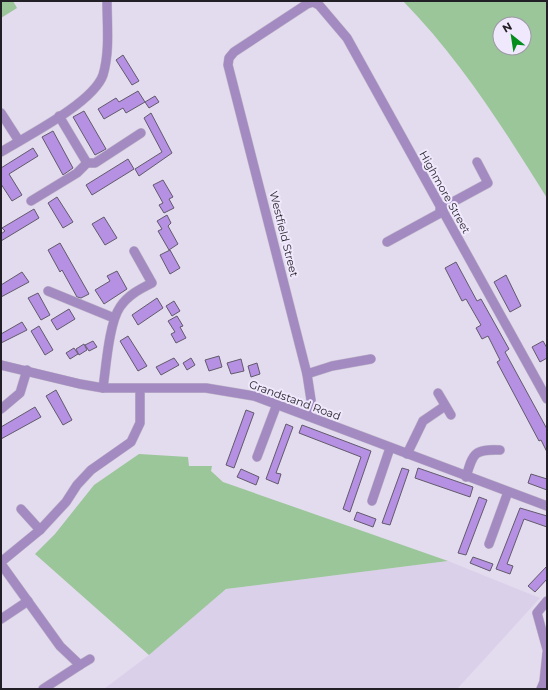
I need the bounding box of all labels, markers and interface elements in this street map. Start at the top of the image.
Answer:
north arrow [492,16,532,56]
text: N [500,19,514,36]
street label: Highmore Street [416,148,474,236]
street label: Westfield Street [267,190,302,279]
street label: Grandstand Road [247,377,343,423]

